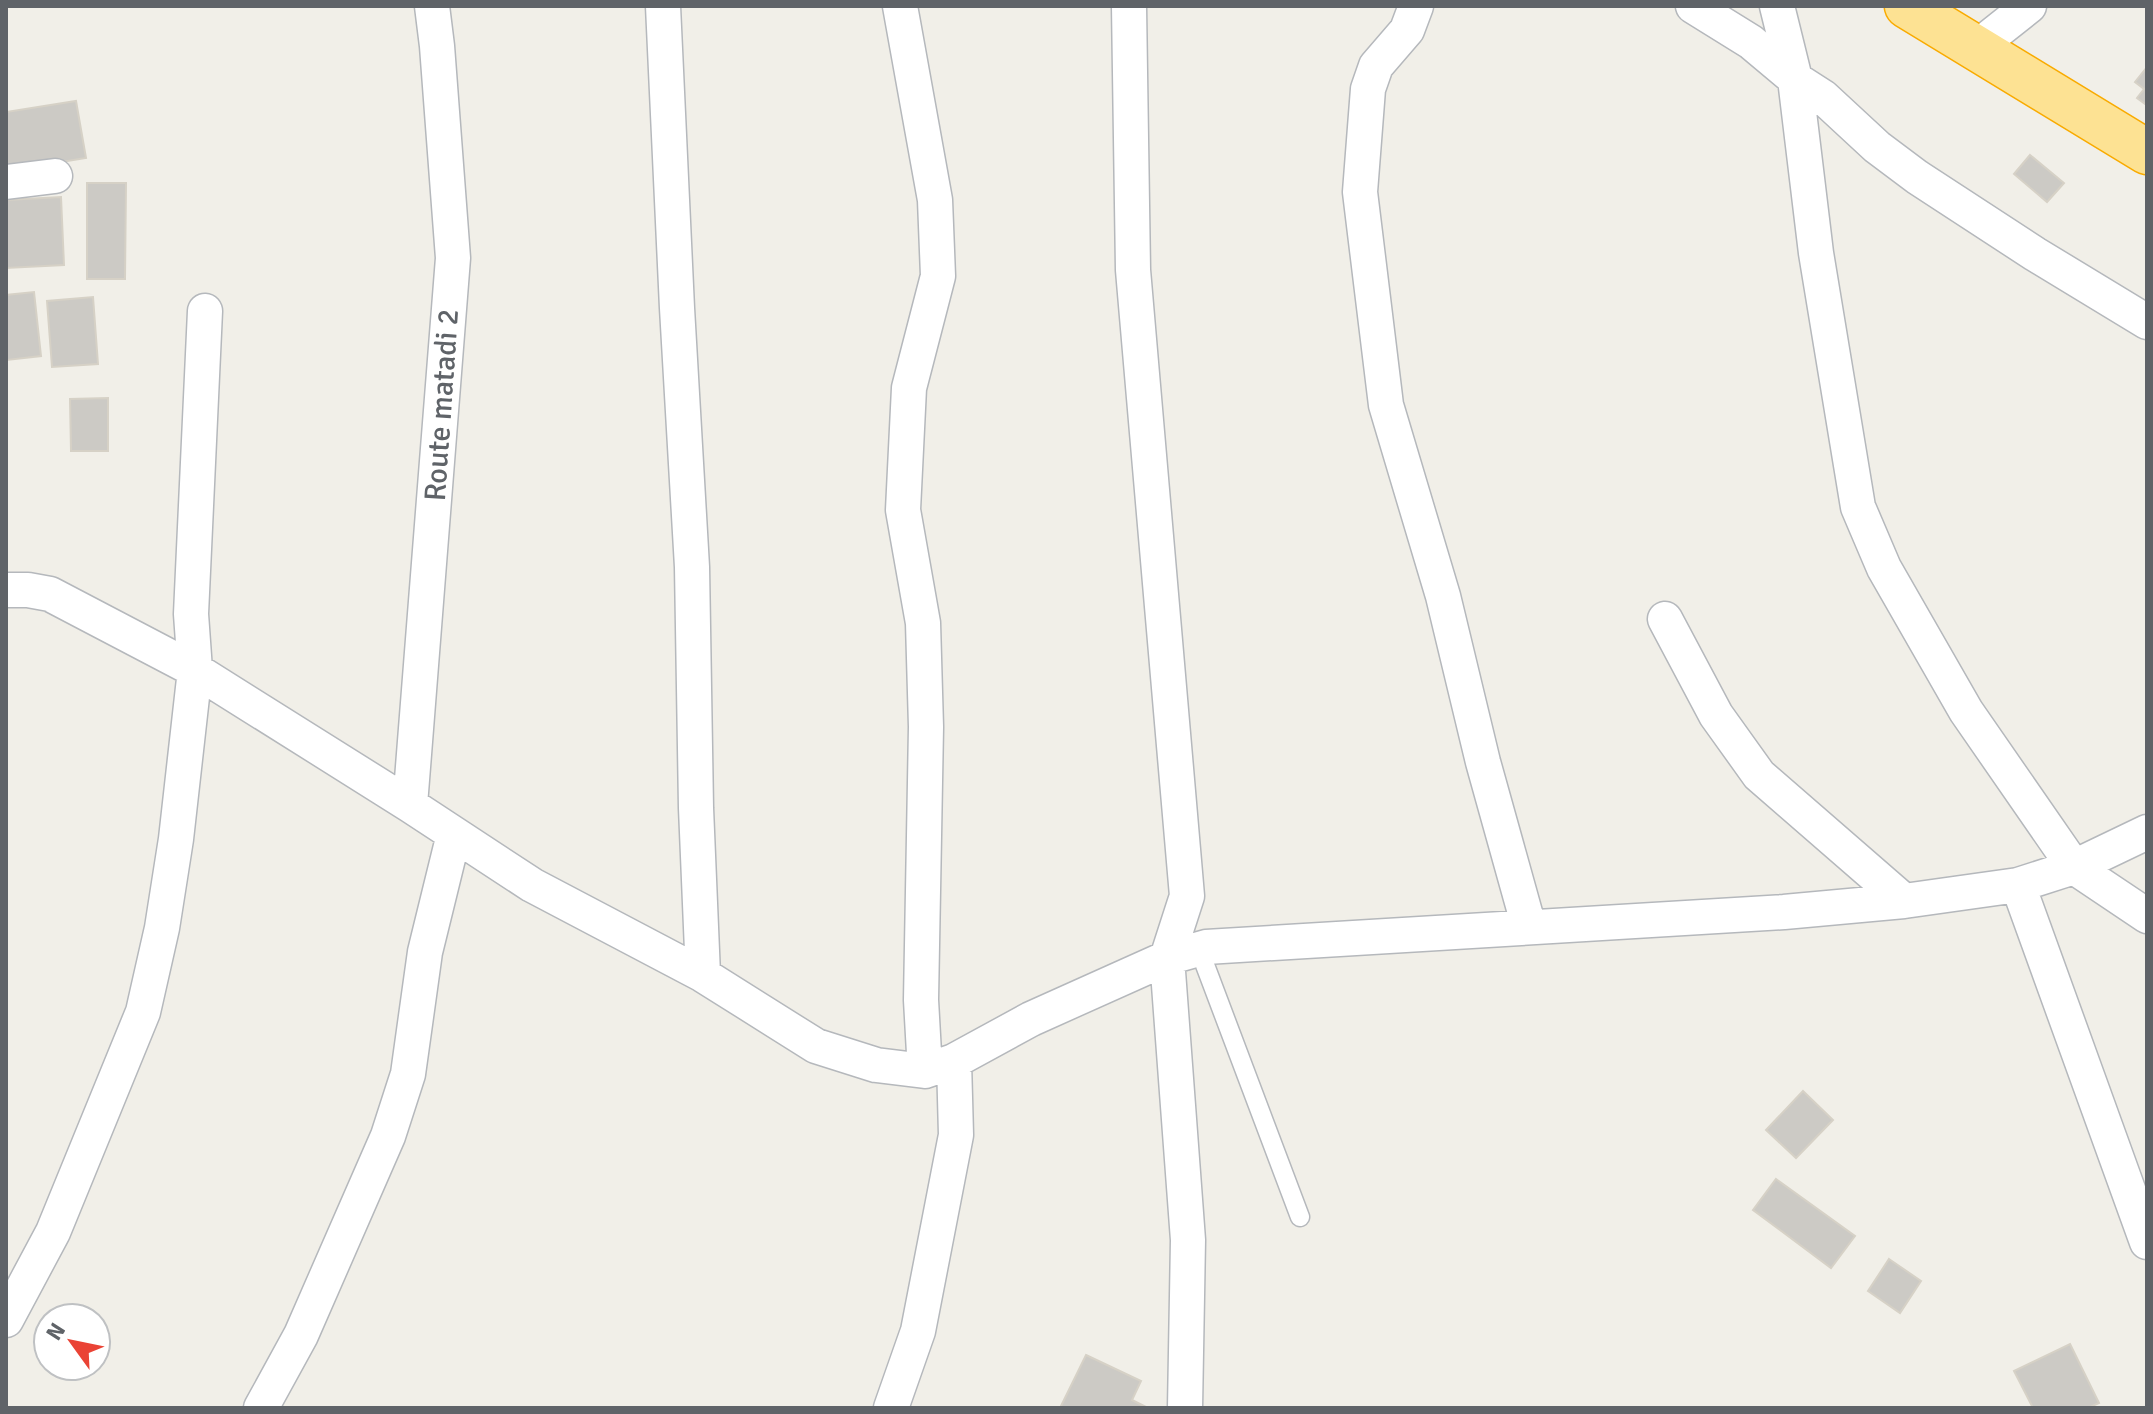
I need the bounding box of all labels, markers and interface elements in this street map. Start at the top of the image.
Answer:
street label: Route matadi 2 [417,308,467,502]
north arrow [32,1302,112,1382]
text: N [40,1318,71,1345]

